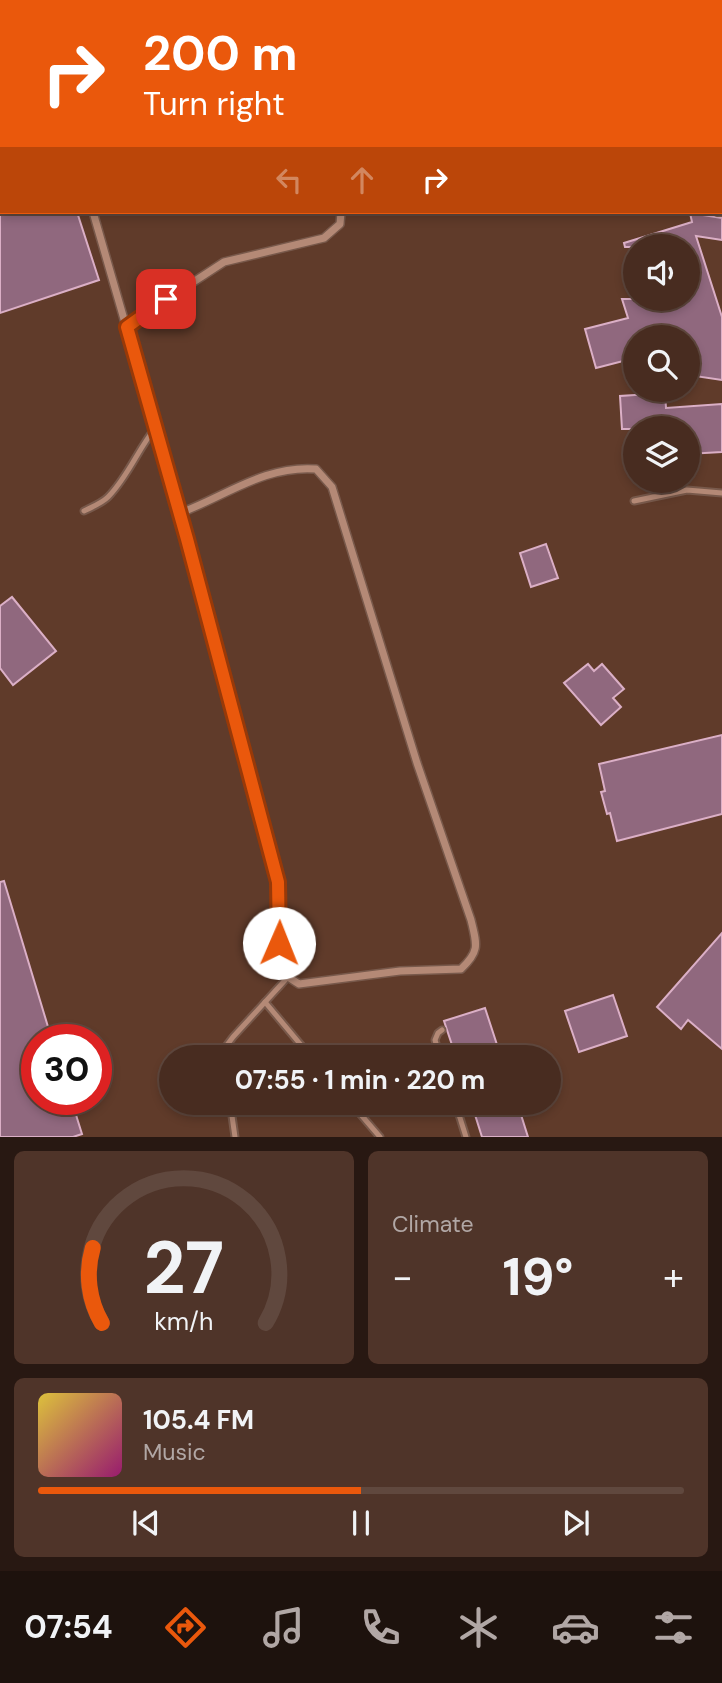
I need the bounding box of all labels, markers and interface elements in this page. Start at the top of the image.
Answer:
text: 200 m [143,21,298,85]
icon: right [28,28,119,119]
text: Turn right [143,83,285,125]
icon: left [270,161,308,199]
icon: ahead [343,161,381,199]
icon: right [416,161,454,199]
map controls [623,234,700,493]
button: sound [623,234,700,311]
pin [136,269,196,329]
icon: arrive [147,280,185,318]
button: search [623,325,700,402]
button: layers [623,416,700,493]
position arrow [242,906,316,980]
speed limit sign: 30 [21,1024,112,1115]
text: 07:55 · 1 min · 220 m [235,1063,485,1097]
text: Climate [392,1209,474,1239]
text: 27 [144,1222,224,1317]
text: 19° [503,1243,573,1311]
text: − [392,1252,413,1302]
text: + [663,1252,684,1302]
text: km/h [154,1305,214,1338]
text: 105.4 FM [143,1403,254,1437]
text: Music [143,1437,206,1467]
icon: previous [127,1504,165,1542]
icon: pause [342,1504,380,1542]
icon: next [557,1504,595,1542]
icon: directions [161,1603,210,1652]
icon: music [259,1603,308,1652]
icon: phone [356,1603,405,1652]
icon: climate [454,1603,503,1652]
icon: car [551,1603,600,1652]
icon: filters [649,1603,698,1652]
text: 07:54 [24,1606,113,1648]

